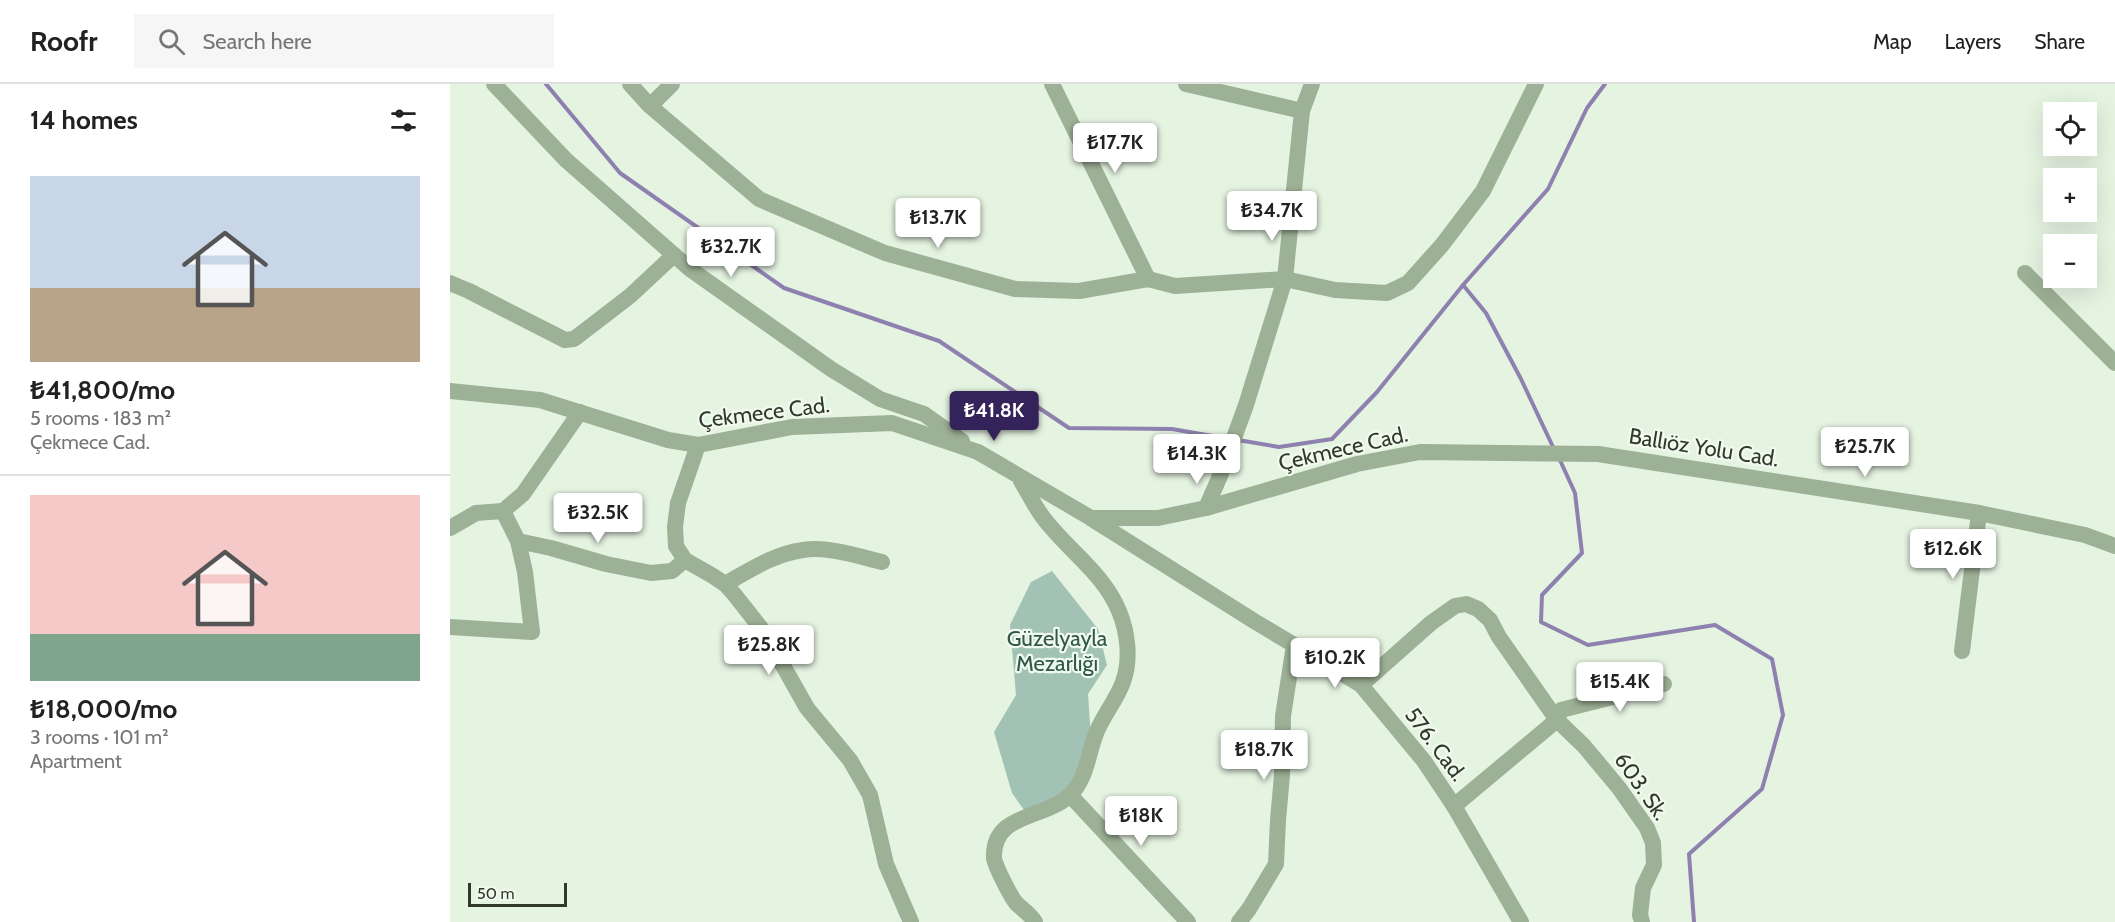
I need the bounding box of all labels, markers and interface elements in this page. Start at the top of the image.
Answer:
search box [134,14,554,68]
text: Roofr [30,24,98,58]
icon: search [155,25,188,58]
text: Search here [203,28,312,55]
text: Map [1873,29,1912,54]
text: Layers [1945,29,2001,54]
text: Share [2034,29,2085,54]
map controls [2043,102,2097,288]
button: locate [2043,102,2097,156]
text: 14 homes [30,104,138,136]
icon: filters [387,104,420,137]
pin: ₺17.7K [1066,123,1164,174]
text: ₺17.7K [1087,130,1143,154]
button: + [2043,168,2097,222]
pin: ₺34.7K [1223,191,1321,242]
pin: ₺13.7K [889,198,987,249]
text: ₺34.7K [1241,198,1303,222]
text: ₺13.7K [909,205,967,229]
icon: home [171,215,279,323]
pin: ₺32.7K [682,227,780,278]
text: ₺32.7K [701,234,761,258]
button: − [2043,234,2097,288]
text: ₺41,800/mo [30,374,175,406]
street label: Çekmece Cad. [697,391,831,434]
pin: ₺41.8K [945,391,1043,442]
text: ₺41.8K [964,398,1024,422]
text: 5 rooms · 183 m² [30,406,171,430]
street label: Çekmece Cad. [1276,421,1410,476]
street label: Ballıöz Yolu Cad. [1627,422,1781,473]
pin: ₺25.7K [1816,427,1914,478]
text: Çekmece Cad. [30,430,150,454]
pin: ₺14.3K [1148,434,1246,485]
text: ₺25.7K [1835,434,1895,458]
text: ₺14.3K [1167,441,1227,465]
pin: ₺32.5K [549,493,647,544]
text: ₺32.5K [568,500,628,524]
pin: ₺12.6K [1904,529,2002,580]
icon: home [171,534,279,642]
text: ₺12.6K [1924,536,1982,560]
pin: ₺25.8K [720,625,818,676]
park label: Güzelyayla Mezarlığı [1007,625,1108,677]
text: ₺25.8K [738,632,800,656]
pin: ₺10.2K [1286,638,1384,689]
text: ₺10.2K [1305,645,1365,669]
pin: ₺15.4K [1571,662,1669,713]
text: ₺15.4K [1590,669,1650,693]
text: ₺18,000/mo [30,693,177,725]
street label: 576. Cad. [1399,702,1472,787]
text: 3 rooms · 101 m² [30,725,169,749]
pin: ₺18.7K [1215,730,1313,781]
text: ₺18.7K [1235,737,1293,761]
street label: 603. Sk. [1609,747,1675,825]
text: Apartment [30,749,122,773]
pin: ₺18K [1105,796,1177,847]
text: ₺18K [1119,803,1163,827]
scale bar [468,880,567,908]
text: 50 m [477,884,514,903]

